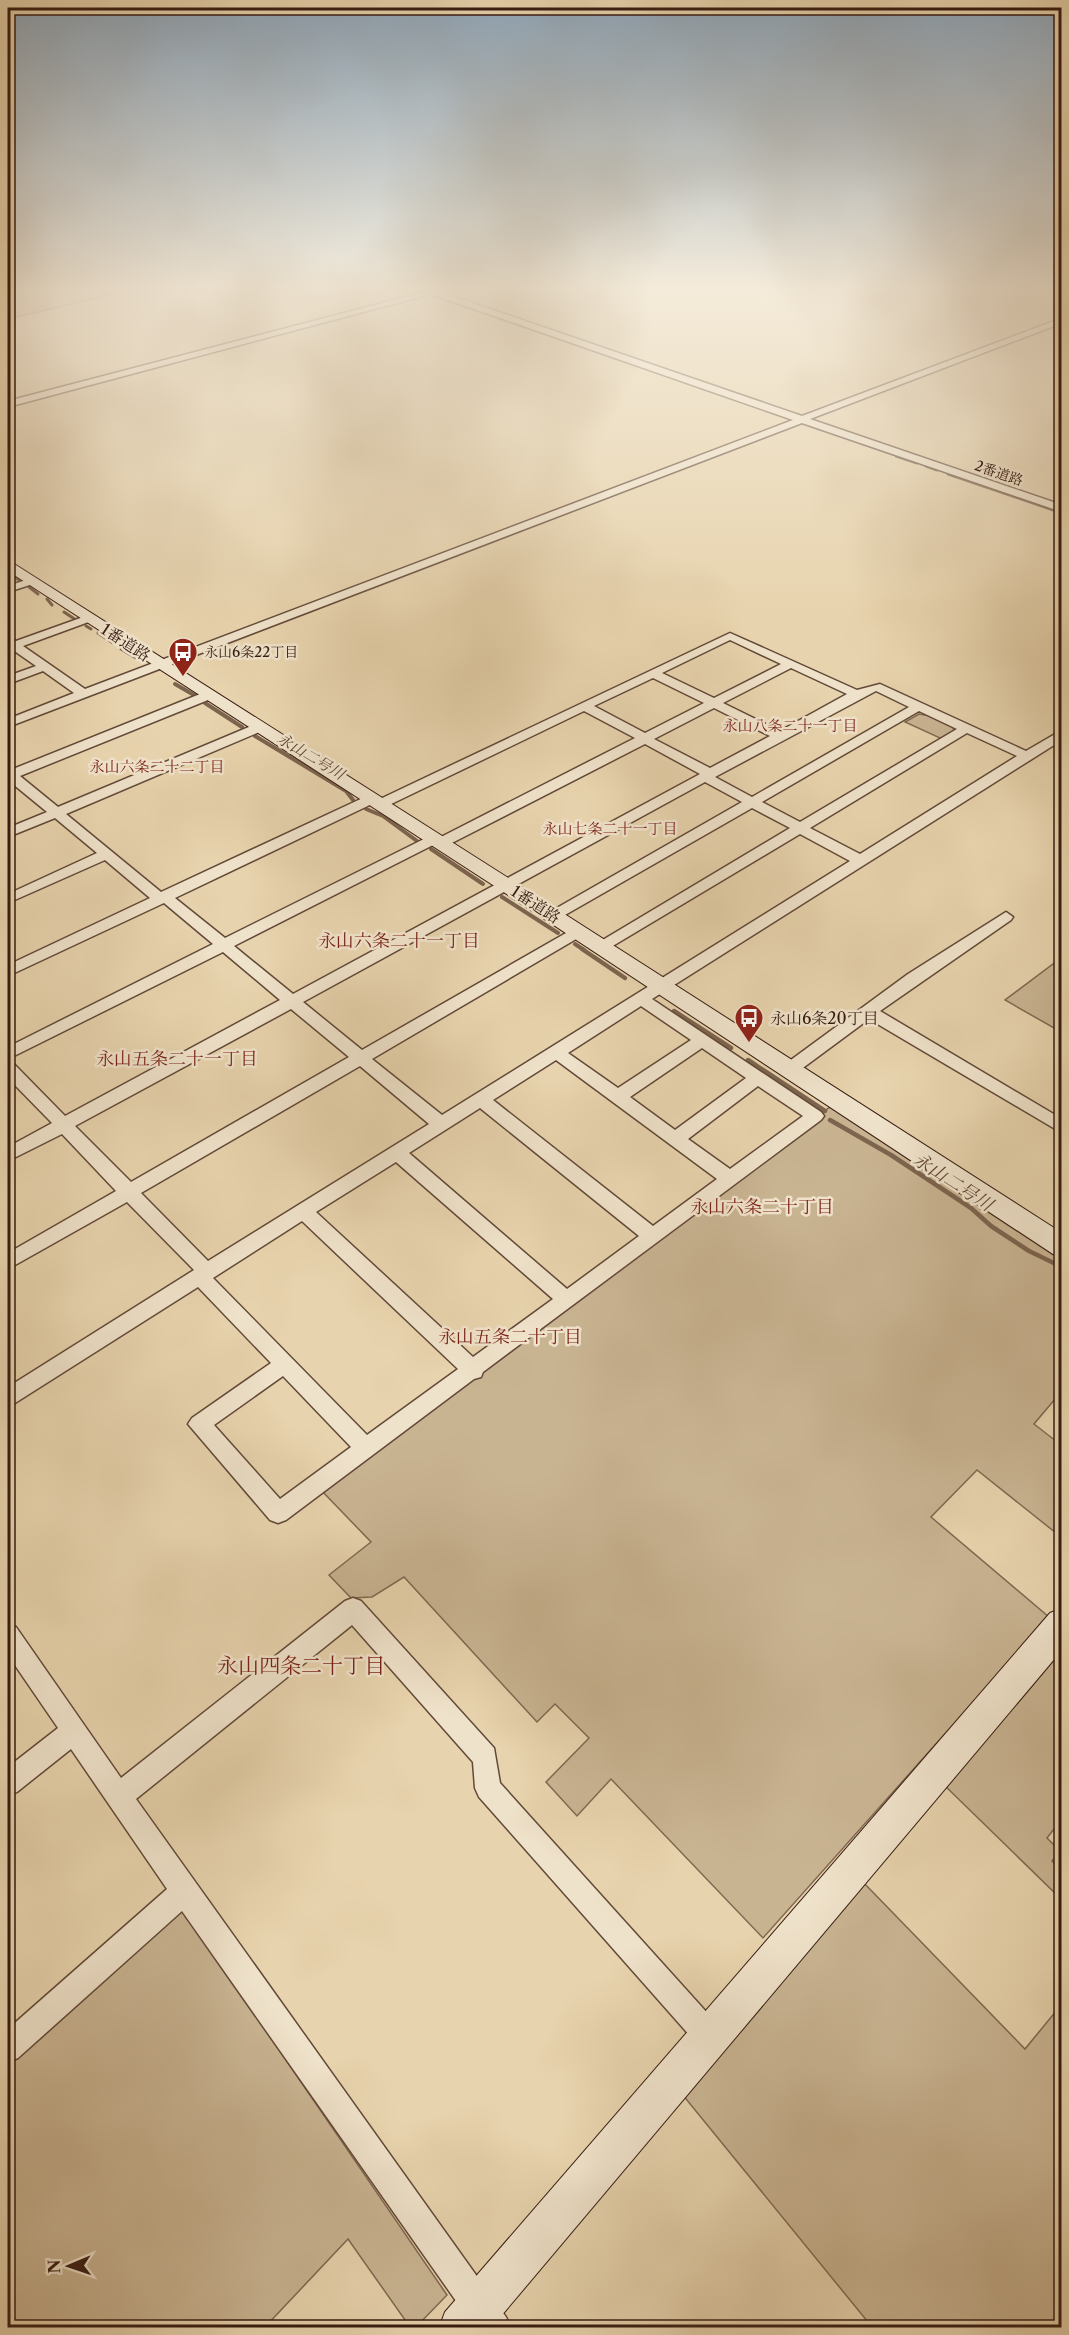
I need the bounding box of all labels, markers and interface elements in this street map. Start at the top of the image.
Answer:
street label: 2番道路 [972,456,1026,490]
street label: 1番道路 [98,619,154,665]
bus stop icon: 永山6条22丁目 [167,636,199,678]
place label: 永山6条22丁目 [204,643,298,661]
district label: 永山八条二十一丁目 [722,716,858,735]
water label: 永山二号川 [274,729,350,784]
district label: 永山六条二十二丁目 [89,757,225,776]
district label: 永山七条二十一丁目 [542,819,678,838]
street label: 1番道路 [508,881,564,927]
district label: 永山六条二十一丁目 [318,930,480,952]
bus stop icon: 永山6条20丁目 [733,1002,765,1044]
place label: 永山6条20丁目 [770,1008,879,1028]
district label: 永山五条二十一丁目 [96,1048,258,1070]
water label: 永山二号川 [909,1148,998,1217]
district label: 永山六条二十丁目 [690,1196,834,1218]
district label: 永山五条二十丁目 [438,1326,582,1348]
district label: 永山四条二十丁目 [217,1653,385,1678]
north arrow [39,2236,99,2296]
text: N [44,2259,64,2274]

